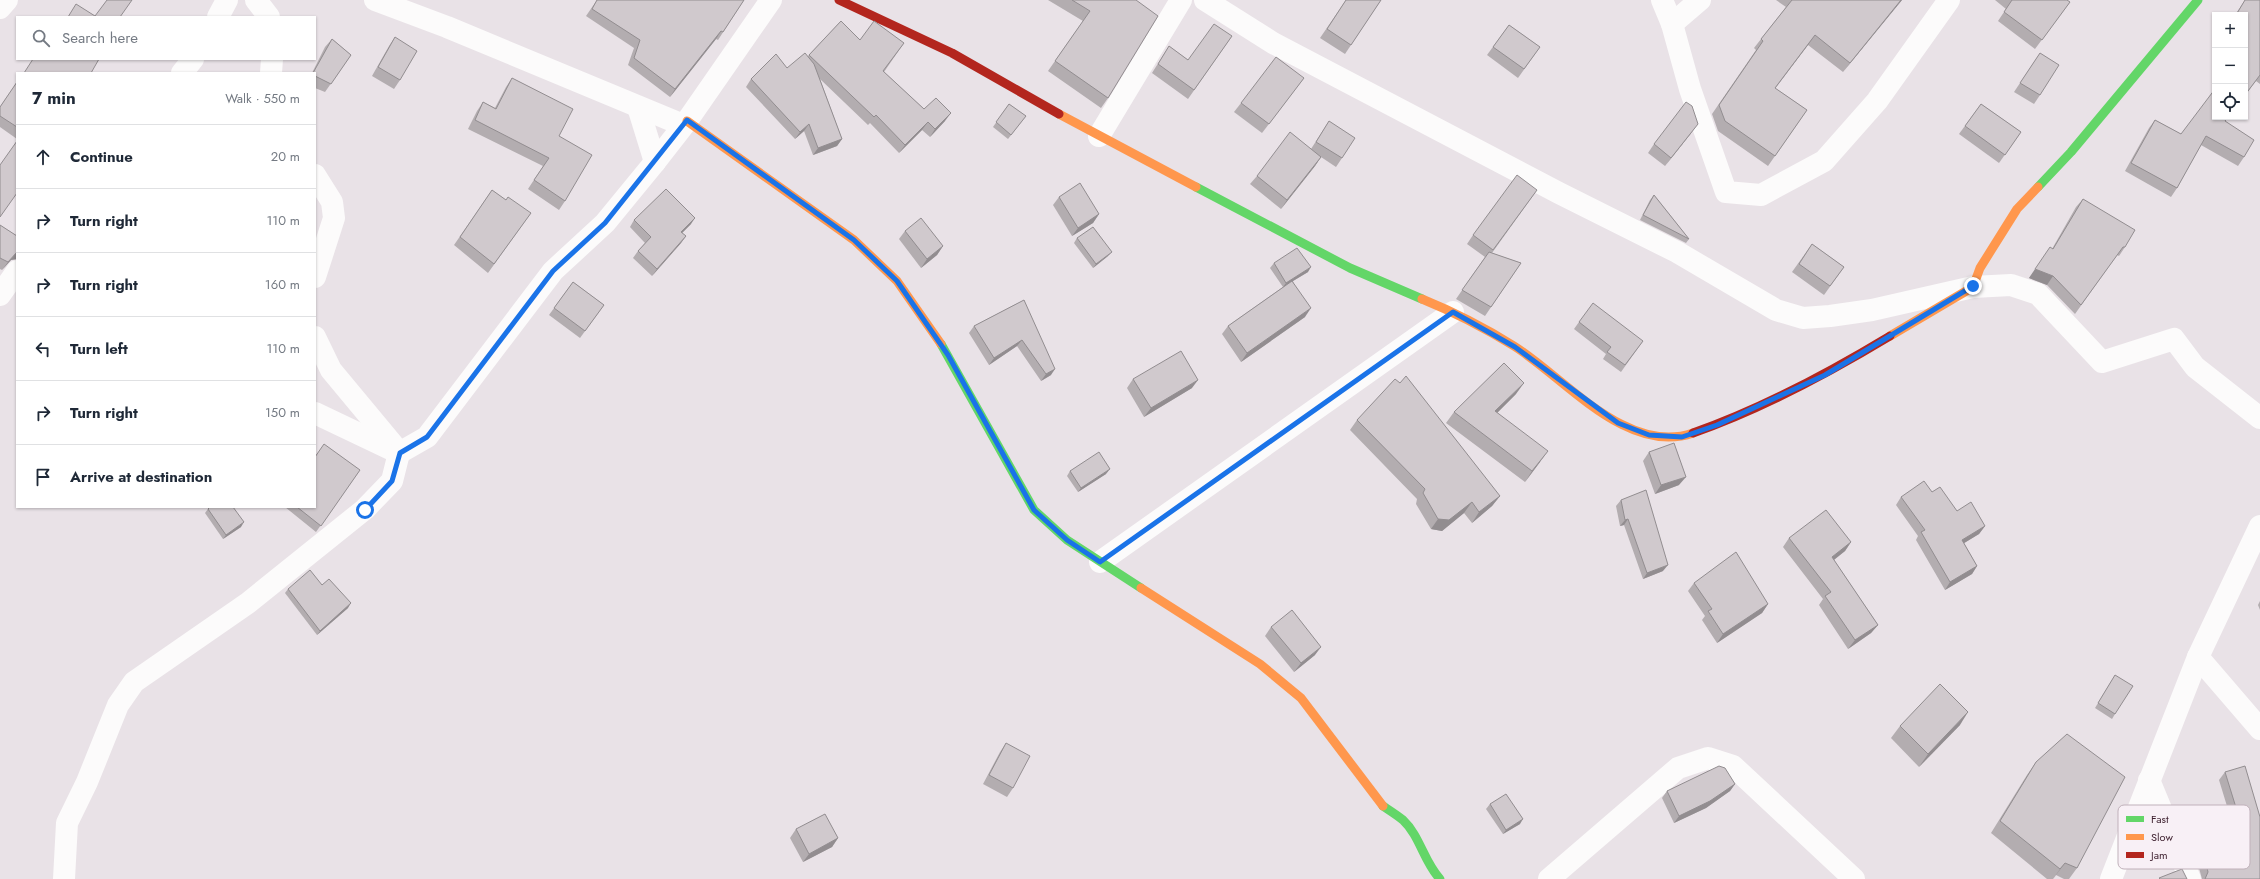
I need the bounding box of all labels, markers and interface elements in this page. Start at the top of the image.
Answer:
map controls [2212,12,2248,120]
button: + [2212,12,2248,48]
search box [16,16,316,60]
icon: search [30,27,52,49]
text: Search here [62,27,138,49]
button: − [2212,48,2248,84]
button: locate [2212,84,2248,120]
text: 7 min [32,86,76,110]
text: Walk · 550 m [225,89,300,108]
icon: ahead [32,146,54,168]
text: Continue [70,146,133,168]
text: 20 m [271,147,300,166]
icon: right [32,210,54,232]
text: Turn right [70,210,138,232]
text: 110 m [266,211,300,230]
icon: right [32,274,54,296]
text: Turn right [70,274,138,296]
text: 160 m [265,275,300,294]
route end [1964,277,1982,295]
icon: left [32,338,54,360]
text: Turn left [70,338,128,360]
text: 110 m [266,339,300,358]
icon: right [32,402,54,424]
text: Turn right [70,402,138,424]
text: 150 m [265,403,300,422]
icon: arrive [32,466,54,488]
text: Arrive at destination [70,466,212,488]
route start [356,501,374,519]
legend [2118,805,2250,869]
text: Fast [2151,811,2169,827]
text: Slow [2151,829,2173,845]
text: Jam [2149,847,2168,863]

